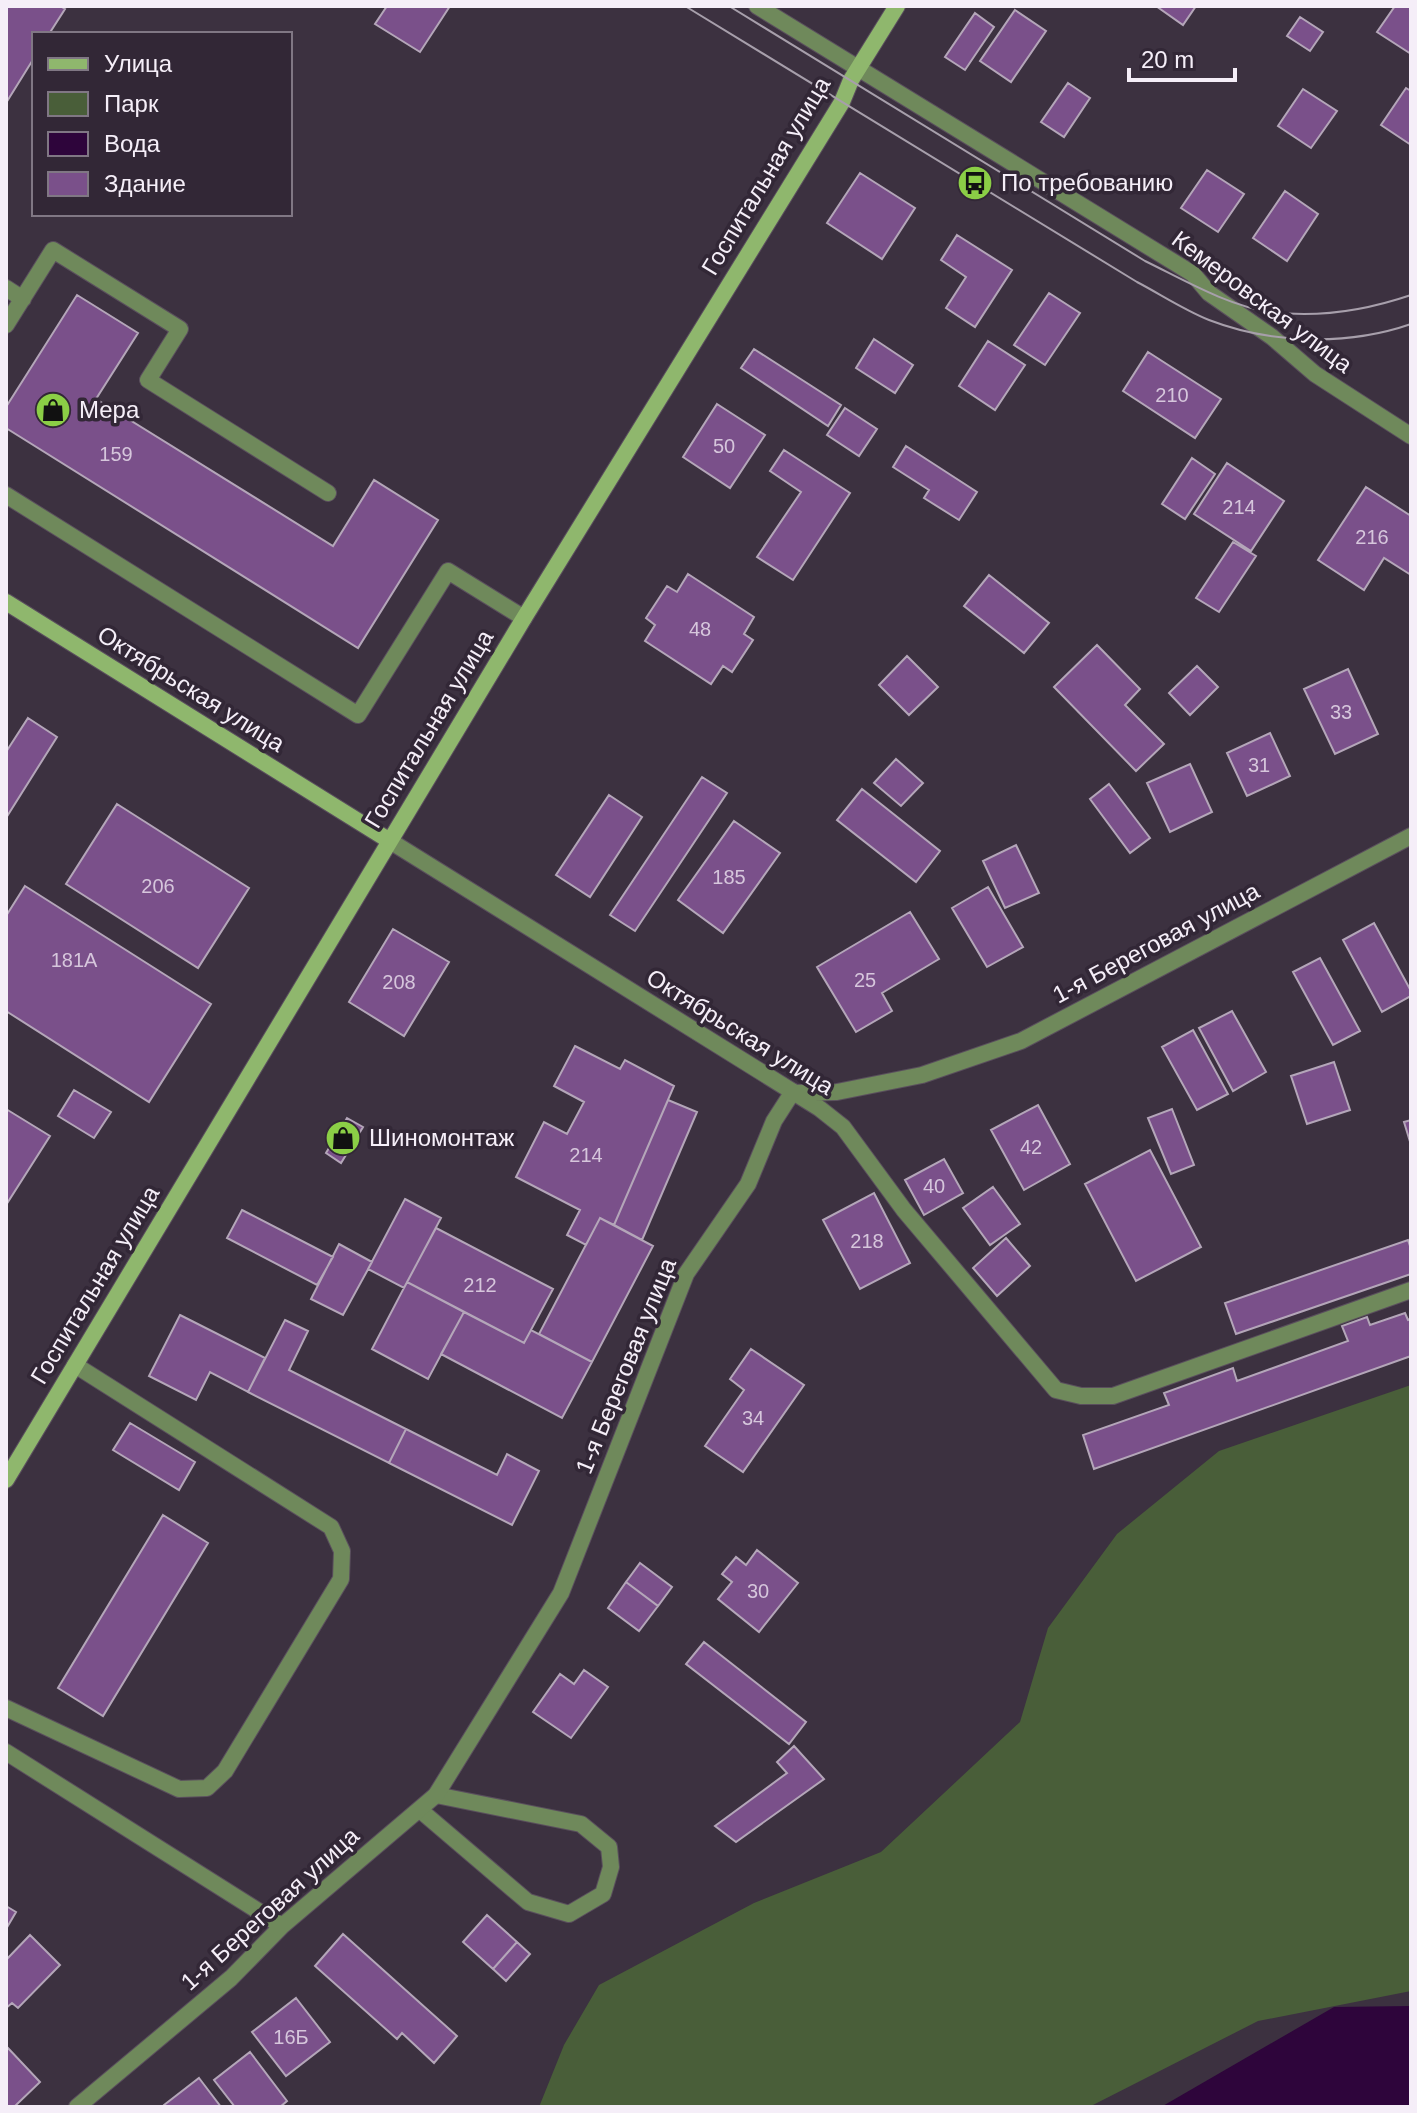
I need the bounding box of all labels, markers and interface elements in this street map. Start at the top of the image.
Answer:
legend [32,32,292,216]
scale bar [1129,32,1235,82]
text: 20 m [1141,46,1194,73]
text: Улица [104,50,173,77]
street label: Госпитальная улица [696,71,836,280]
text: Парк [104,90,159,117]
text: Вода [104,130,161,157]
bus stop icon: По требованию [956,164,994,202]
place label: По требованию [1001,169,1173,196]
text: Здание [104,170,186,197]
street label: Кемеровская улица [1167,225,1358,378]
house number: 210 [1155,384,1189,406]
shop icon: Мера [34,391,72,429]
place label: Мера [79,396,140,423]
house number: 50 [713,435,735,457]
house number: 159 [99,443,133,465]
house number: 214 [1222,496,1256,518]
house number: 216 [1355,526,1389,548]
house number: 48 [689,618,711,640]
street label: Октябрьская улица [93,620,290,757]
street label: Госпитальная улица [359,624,499,833]
house number: 33 [1330,701,1352,723]
house number: 31 [1248,754,1270,776]
house number: 185 [712,866,746,888]
house number: 206 [141,875,175,897]
street label: 1-я Береговая улица [1048,876,1264,1008]
house number: 181А [51,949,98,971]
street label: Октябрьская улица [642,963,839,1100]
house number: 25 [854,969,876,991]
house number: 208 [382,971,416,993]
shop icon: Шиномонтаж [324,1119,362,1157]
place label: Шиномонтаж [369,1124,514,1151]
house number: 42 [1020,1136,1042,1158]
house number: 214 [569,1144,603,1166]
house number: 40 [923,1175,945,1197]
street label: Госпитальная улица [25,1180,165,1389]
house number: 218 [850,1230,884,1252]
street label: 1-я Береговая улица [570,1254,681,1477]
house number: 212 [463,1274,497,1296]
house number: 34 [742,1407,764,1429]
house number: 30 [747,1580,769,1602]
street label: 1-я Береговая улица [175,1821,365,1996]
house number: 16Б [273,2026,309,2048]

